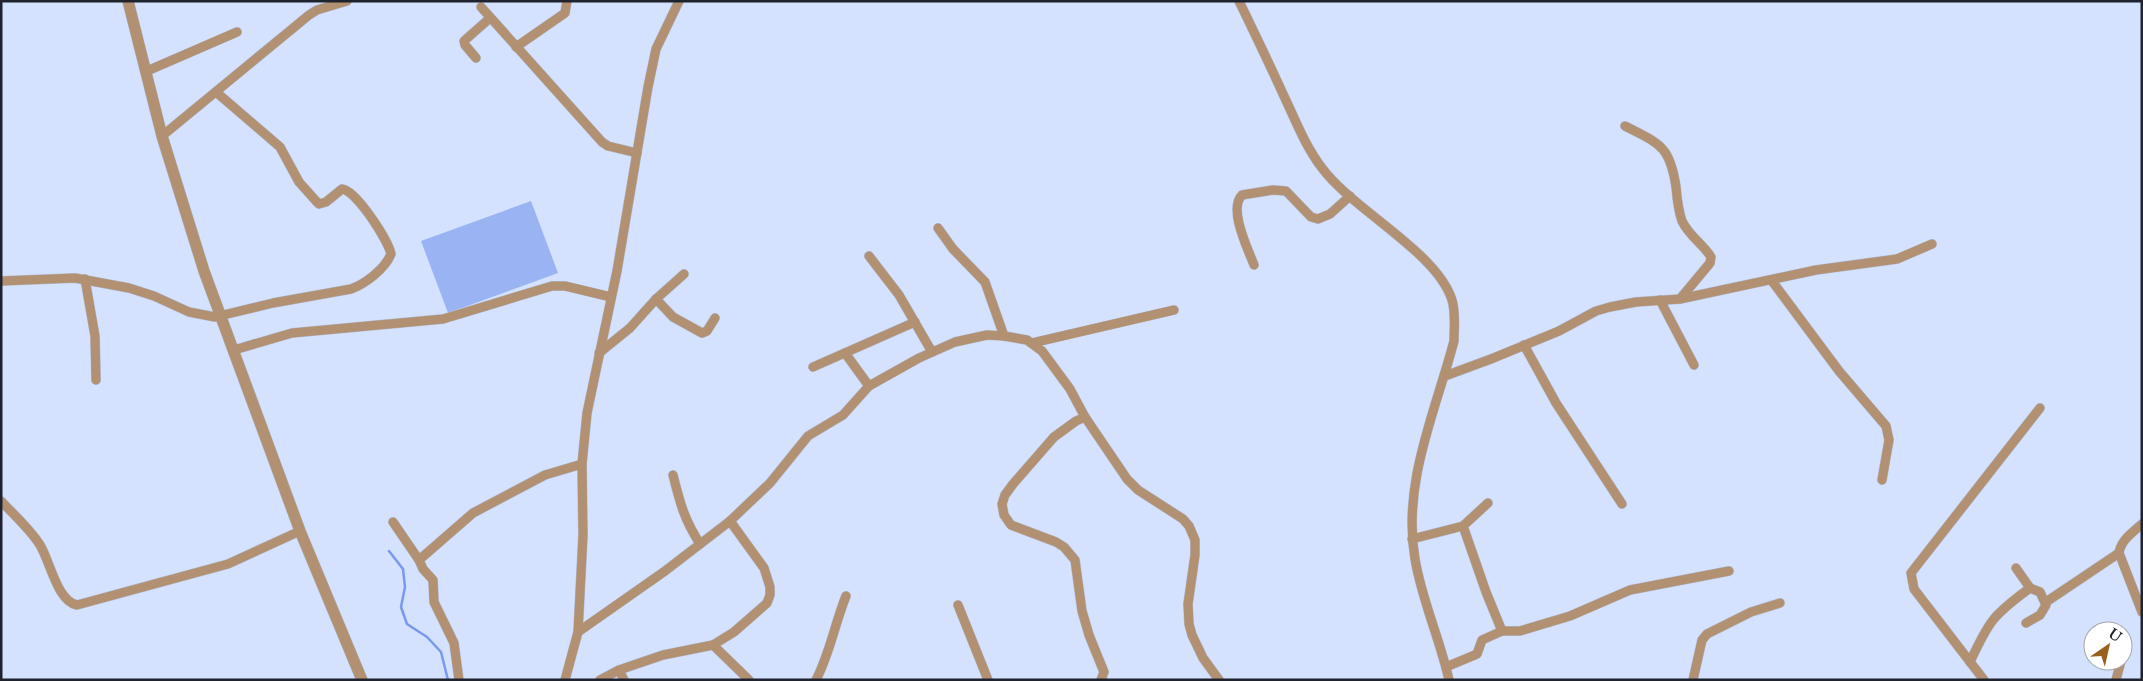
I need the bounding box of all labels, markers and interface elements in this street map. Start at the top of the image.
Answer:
north arrow [2083,621,2133,671]
text: U [2105,624,2126,647]

